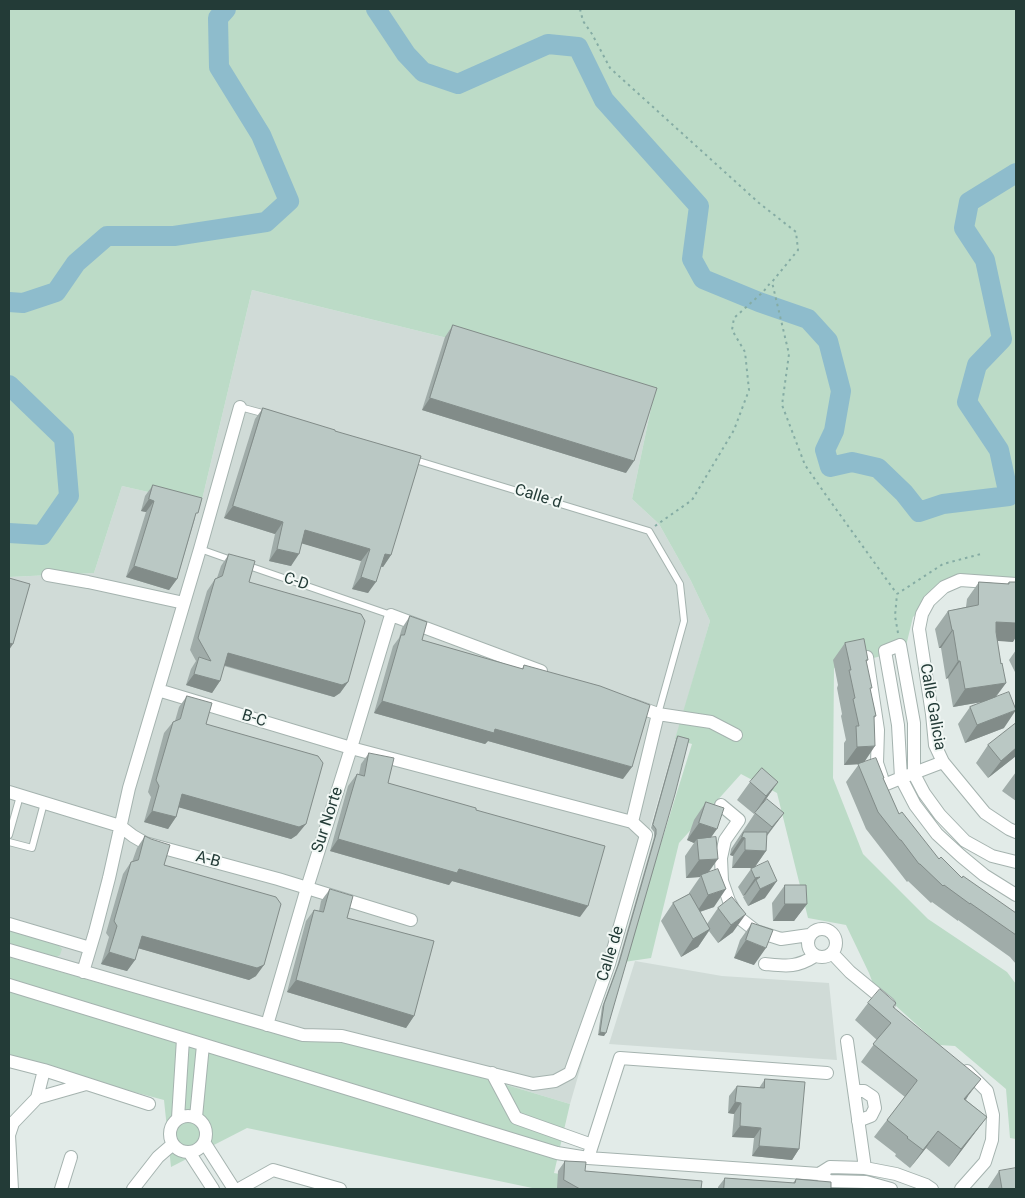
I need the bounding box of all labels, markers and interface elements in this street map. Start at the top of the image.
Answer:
street label: Calle d [512,481,564,513]
street label: C-D [281,569,311,595]
street label: Calle Galicia [915,662,949,752]
street label: B-C [239,706,269,732]
street label: Sur Norte [308,785,348,855]
street label: A-B [194,848,222,872]
street label: Calle de [594,924,628,984]

